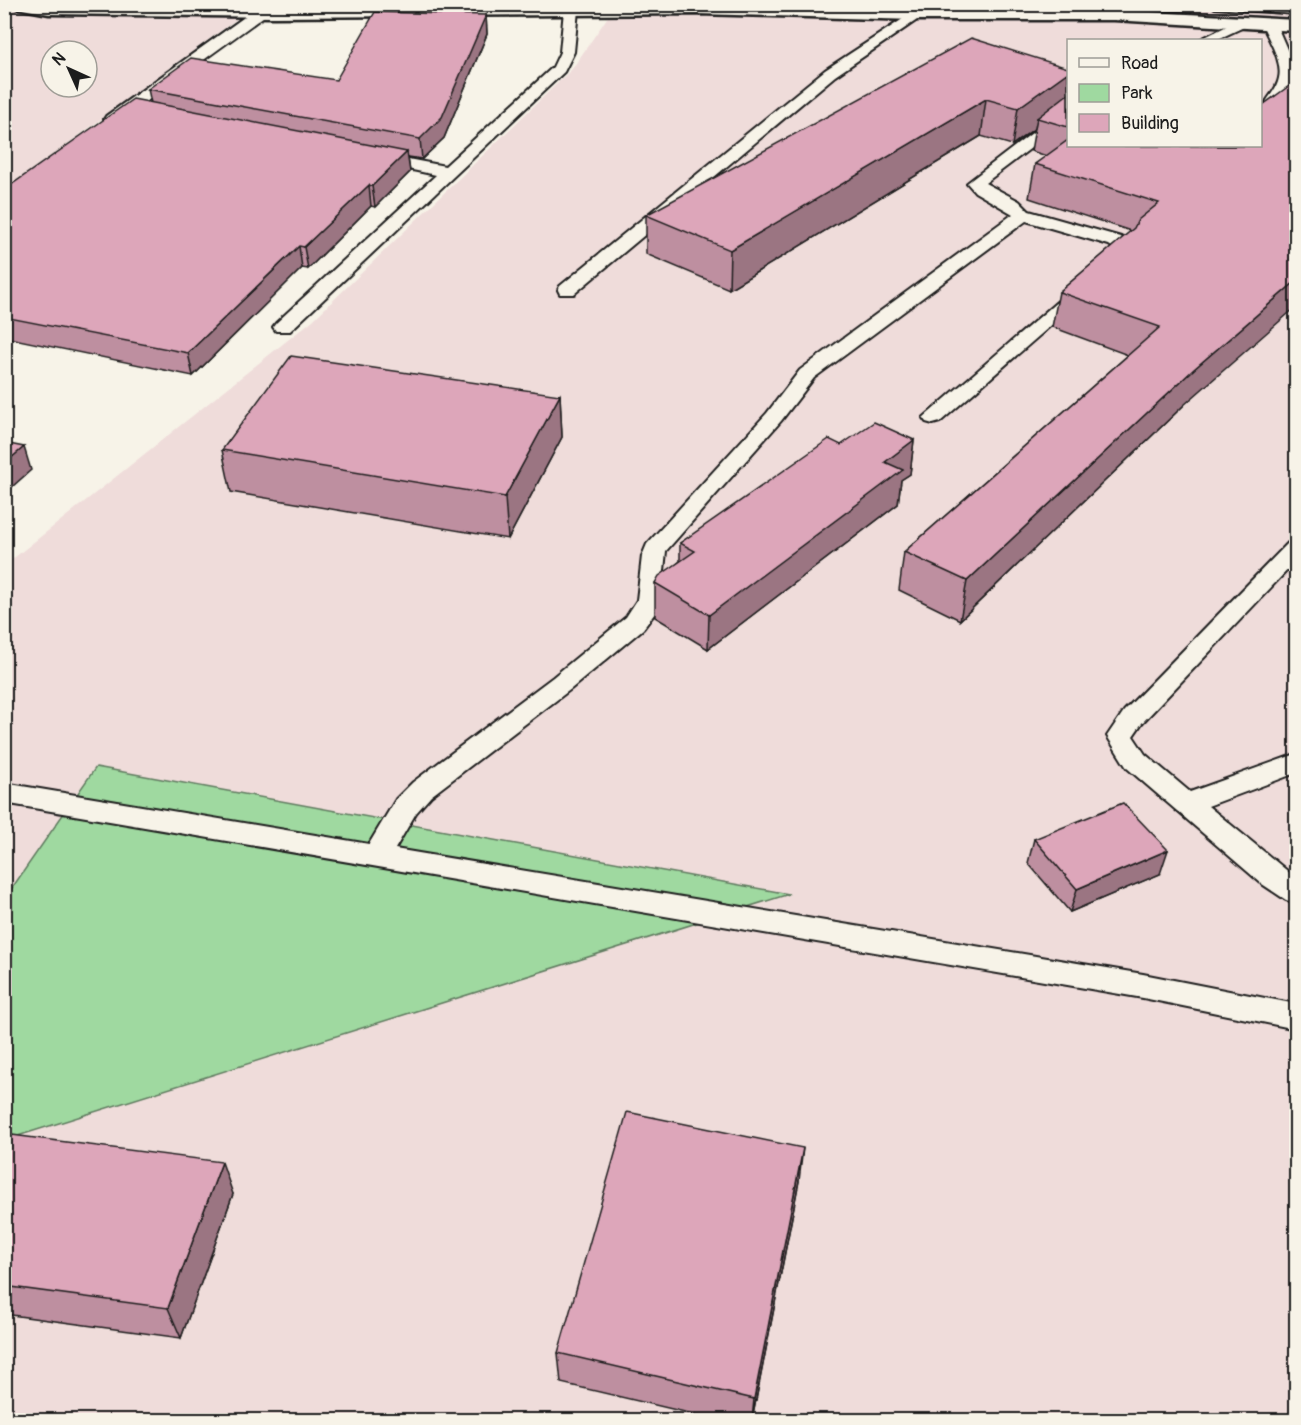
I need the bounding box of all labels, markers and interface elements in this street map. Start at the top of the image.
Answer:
north arrow [39,39,99,99]
legend [1067,39,1262,147]
text: N [48,48,70,70]
text: Road [1121,52,1158,75]
text: Park [1121,82,1153,105]
text: Building [1121,112,1179,135]

